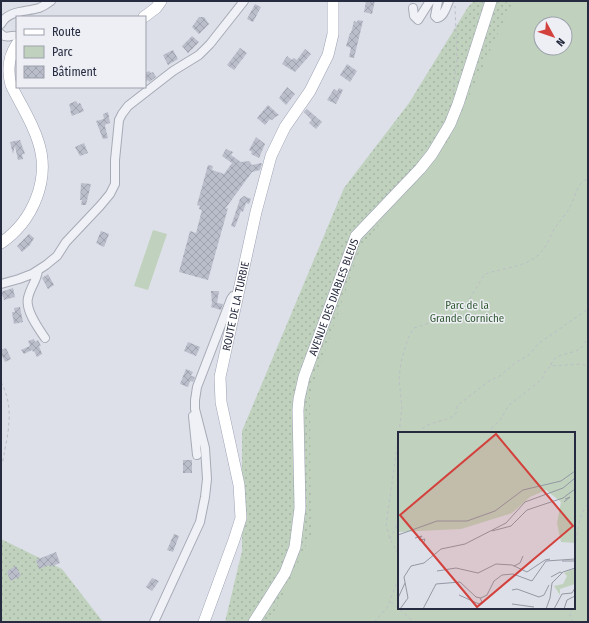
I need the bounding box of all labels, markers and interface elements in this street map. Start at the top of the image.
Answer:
legend [16,16,146,88]
north arrow [533,16,573,56]
text: Route [52,25,81,39]
text: N [553,35,567,49]
text: Parc [52,45,73,59]
text: Bâtiment [52,65,97,79]
street label: AVENUE DES DIABLES BLEUS [306,236,362,358]
street label: ROUTE DE LA TURBIE [220,260,252,352]
park label: Parc de la Grande Corniche [430,299,504,325]
inset map [398,432,575,609]

